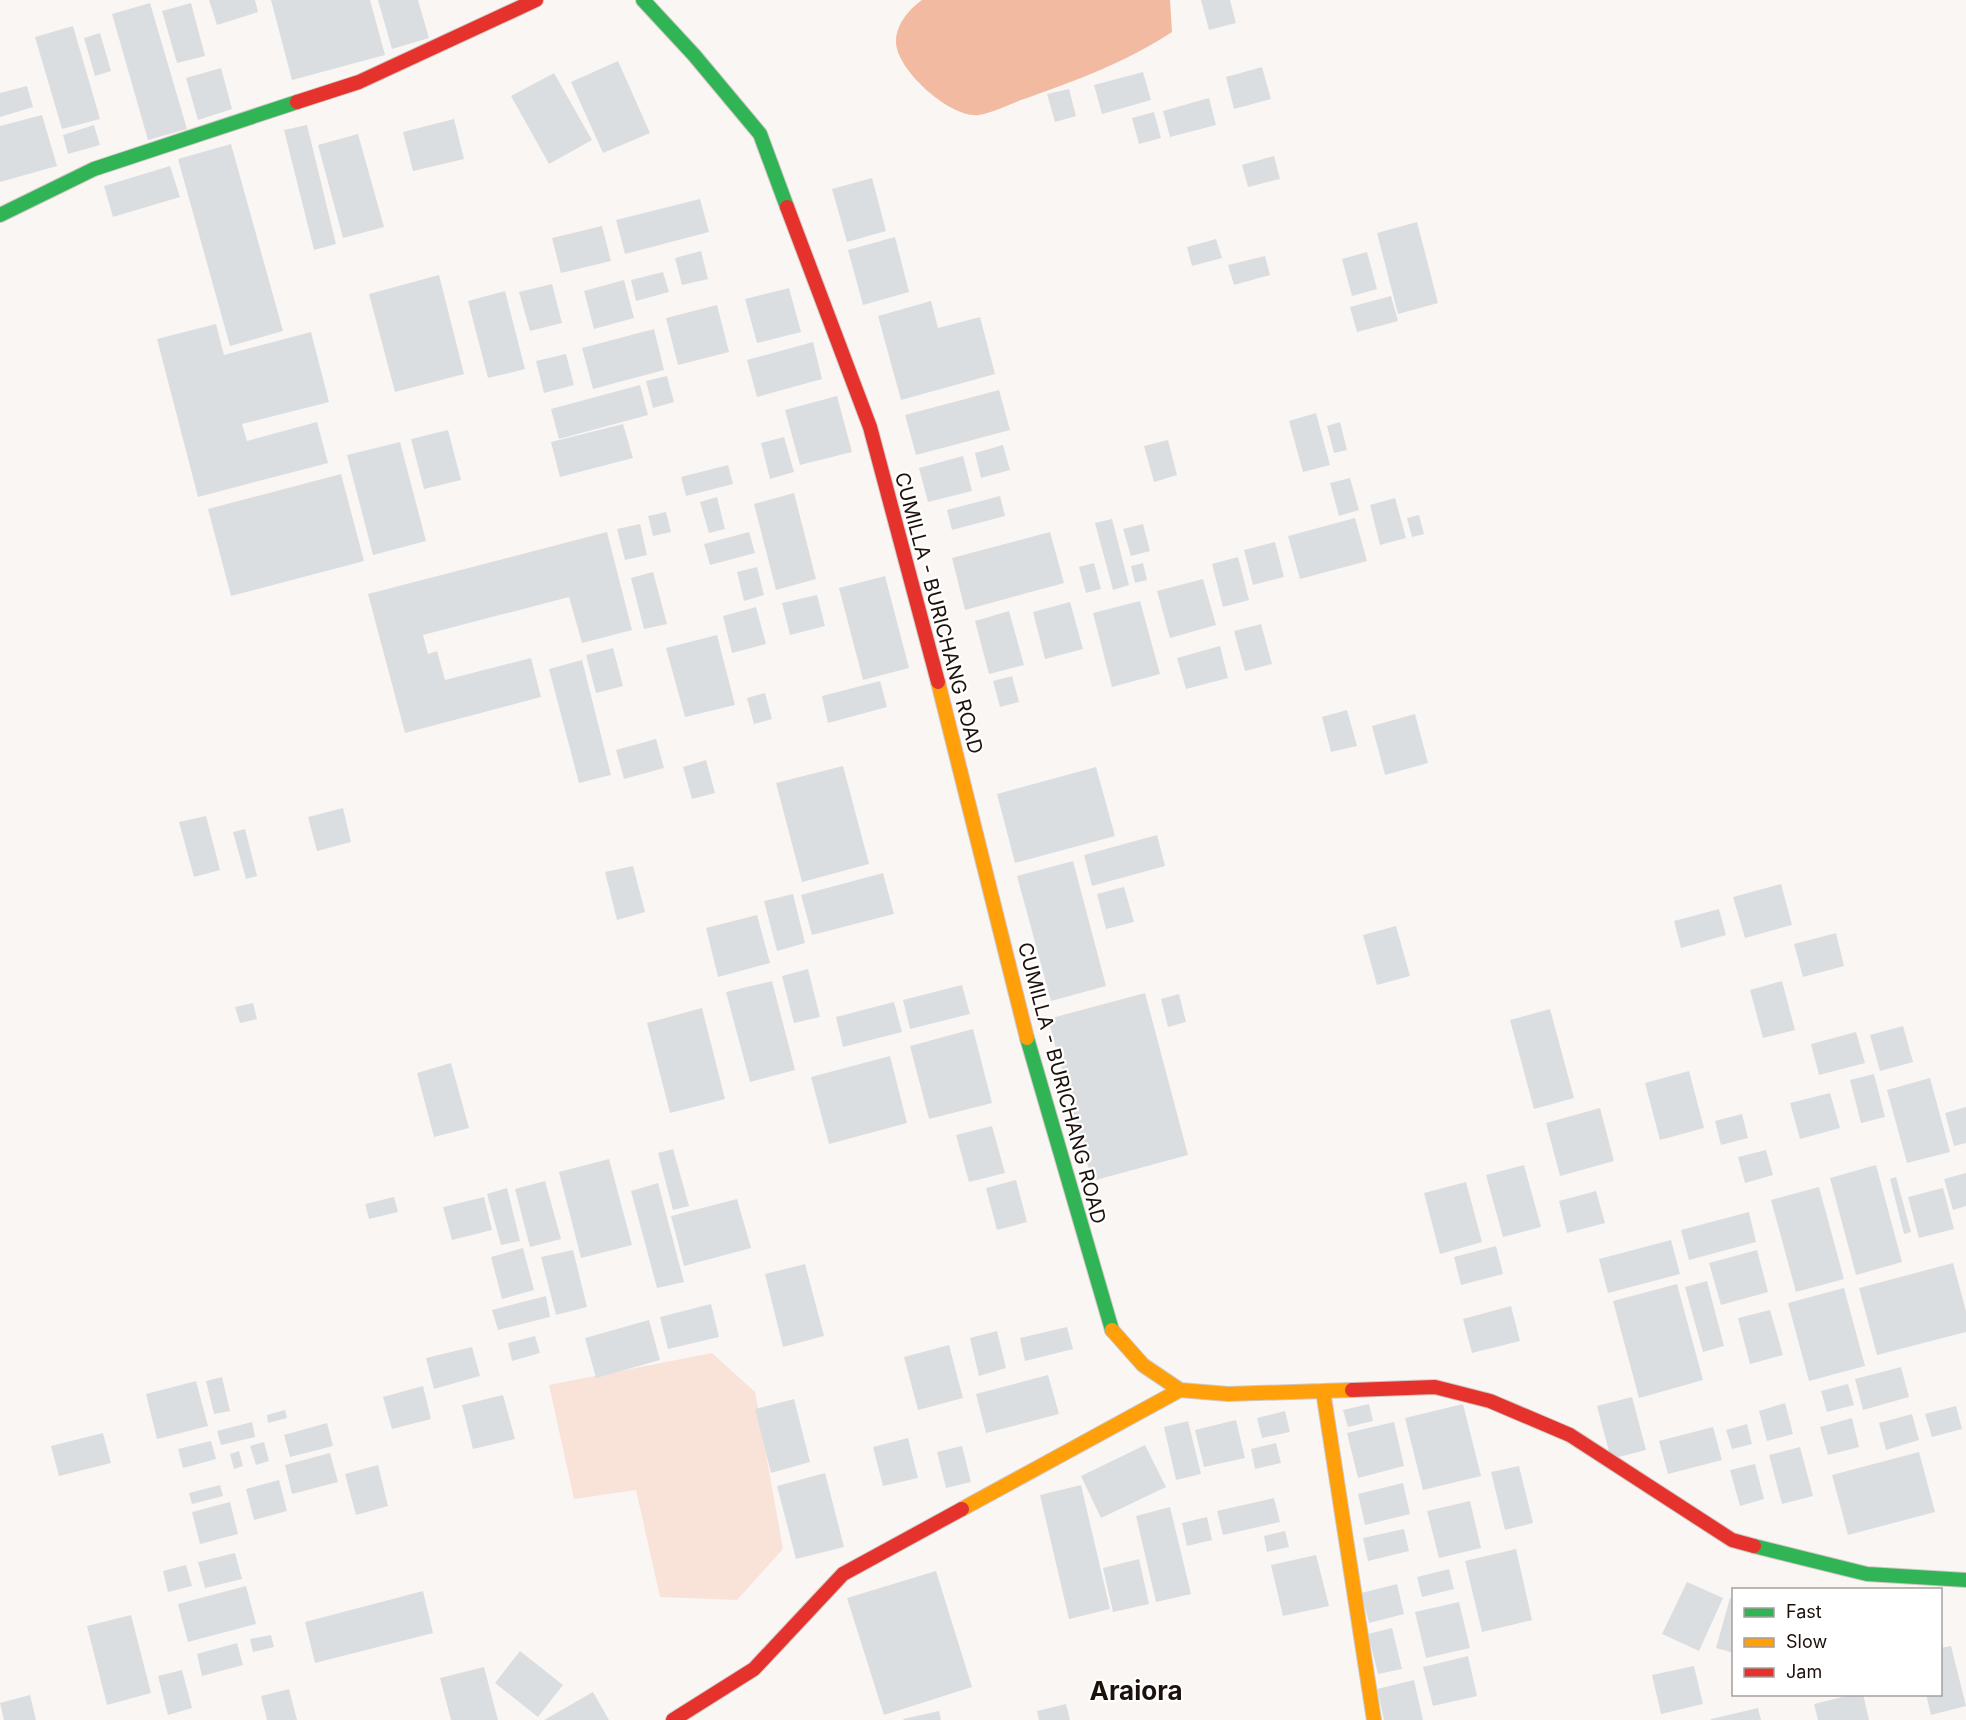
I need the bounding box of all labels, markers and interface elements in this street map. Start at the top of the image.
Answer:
street label: CUMILLA - BURICHANG ROAD [890,470,988,756]
street label: CUMILLA - BURICHANG ROAD [1013,940,1111,1226]
legend [1732,1588,1942,1696]
text: Fast [1786,1601,1822,1622]
text: Slow [1786,1631,1827,1652]
text: Jam [1786,1661,1822,1682]
district label: Araiora [1089,1675,1183,1706]

